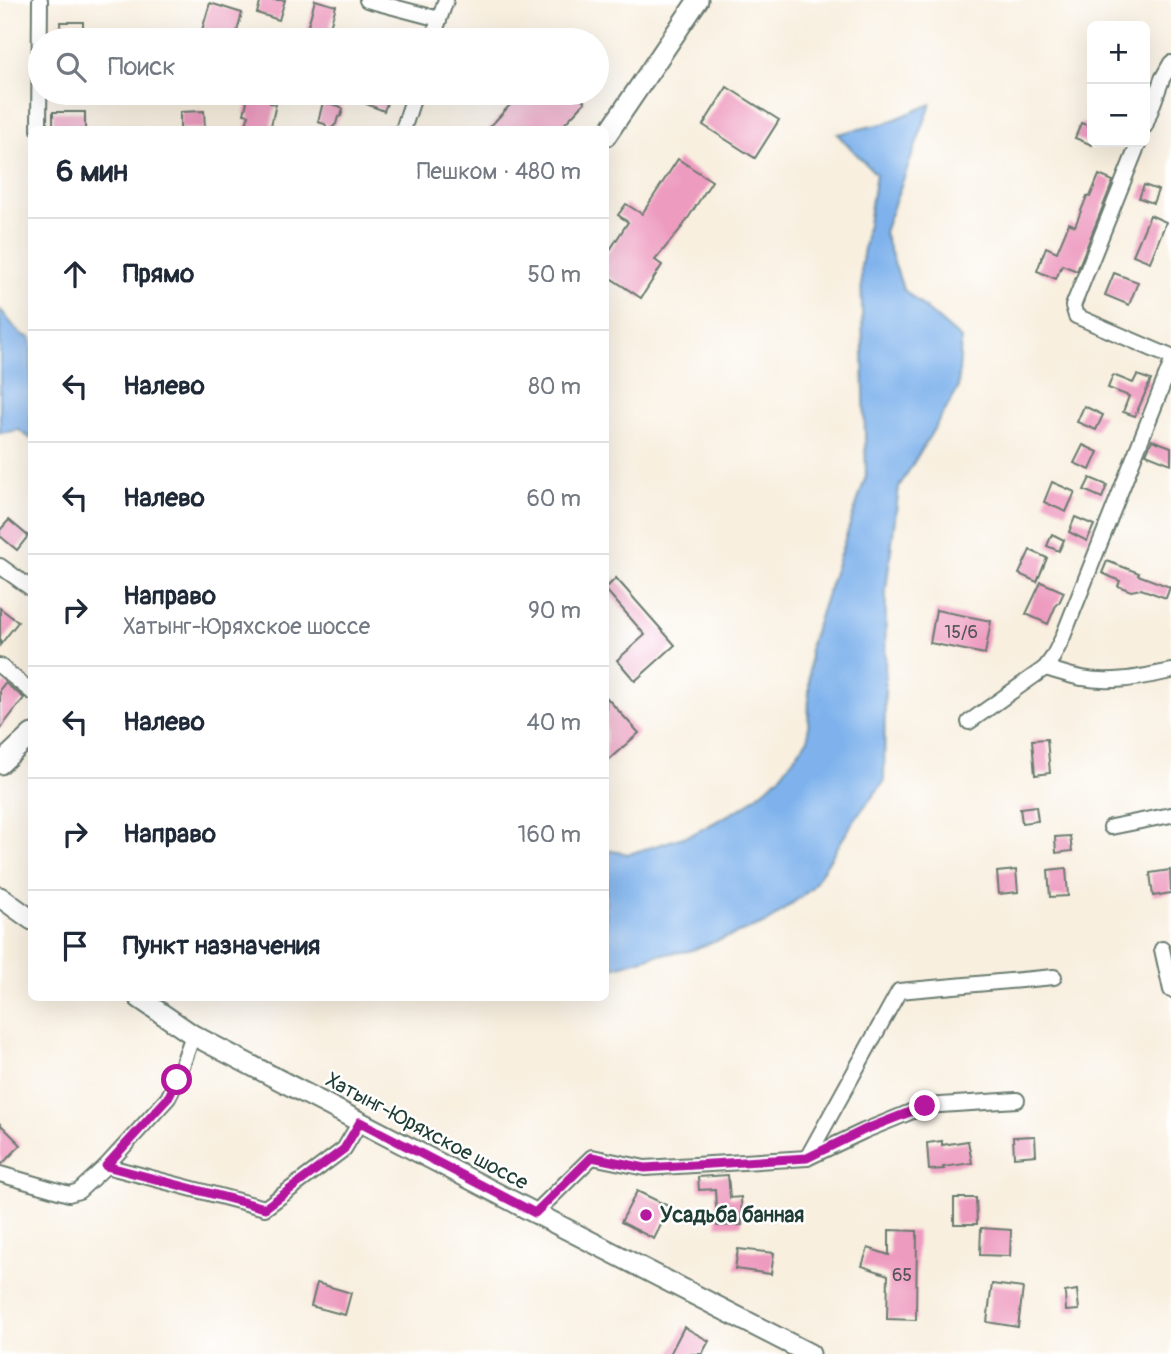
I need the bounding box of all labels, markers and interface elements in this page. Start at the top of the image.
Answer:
map controls [1087,21,1150,147]
button: + [1087,21,1150,84]
search box [28,28,609,105]
icon: search [52,48,90,86]
text: Поиск [108,51,176,83]
button: − [1087,84,1150,147]
text: 6 мин [56,153,128,190]
text: Пешком · 480 m [417,157,581,186]
icon: ahead [56,255,94,293]
text: Прямо [123,258,194,290]
text: 50 m [527,260,581,289]
icon: left [56,367,94,405]
text: Налево [123,370,205,402]
text: 80 m [528,372,581,401]
icon: left [56,479,94,517]
text: Налево [123,482,205,514]
text: 60 m [526,484,581,513]
text: Направо [123,580,216,612]
icon: right [56,591,94,629]
text: 90 m [528,596,581,625]
text: Хатынг-Юряхское шоссе [123,612,370,641]
house number: 15/6 [944,621,978,644]
icon: left [56,703,94,741]
text: Налево [123,706,205,738]
text: 40 m [527,708,581,737]
icon: right [56,815,94,853]
text: Направо [123,818,216,850]
text: 160 m [517,820,581,849]
icon: arrive [56,927,94,965]
text: Пункт назначения [123,930,320,962]
route start [161,1064,192,1095]
street label: Хатынг-Юряхское шоссе [321,1067,533,1197]
route end [909,1090,940,1121]
place label: Усадьба банная [660,1202,804,1229]
marker: Усадьба банная [638,1207,654,1223]
house number: 65 [892,1264,912,1287]

